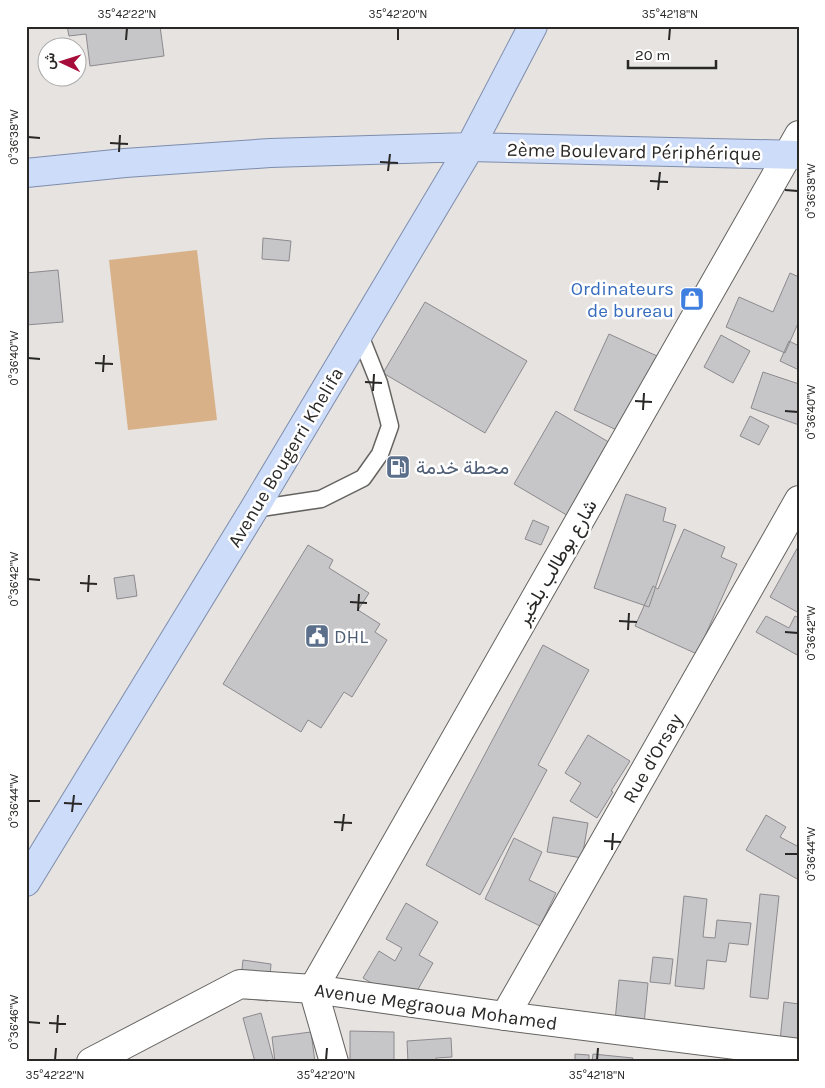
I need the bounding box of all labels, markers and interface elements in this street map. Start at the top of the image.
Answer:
text: 35°42'22"N [98,7,157,21]
text: 35°42'20"N [368,7,428,21]
text: 35°42'18"N [642,7,698,21]
north arrow [38,38,88,88]
scale bar [628,38,715,70]
text: 20 m [635,46,670,64]
text: ش [40,52,59,70]
text: 0°36'38"W [7,109,21,165]
street label: 2ème Boulevard Périphérique [507,139,761,165]
text: 0°36'38"W [804,163,818,219]
place label: Ordinateurs de bureau [571,278,674,322]
shop icon: Ordinateurs de bureau [679,286,705,312]
text: 0°36'40"W [7,330,21,386]
street label: Avenue Bougerri Khelifa [223,364,348,551]
text: 0°36'40"W [804,384,818,440]
fuel station icon: محطة خدمة [385,454,411,480]
place label: محطة خدمة [416,457,509,479]
street label: شارع بوطالب بلخير [512,496,603,631]
text: 0°36'42"W [7,551,21,606]
text: 0°36'42"W [804,605,818,660]
public building icon: DHL [304,623,330,649]
place label: DHL [334,626,368,648]
street label: Rue d'Orsay [618,710,687,807]
text: 0°36'44"W [7,773,21,828]
text: 0°36'44"W [804,826,818,881]
street label: Avenue Megraoua Mohamed [313,979,559,1035]
text: 0°36'46"W [7,994,21,1049]
text: 35°42'22"N [26,1068,85,1082]
text: 35°42'20"N [296,1068,356,1082]
text: 35°42'18"N [569,1068,625,1082]

